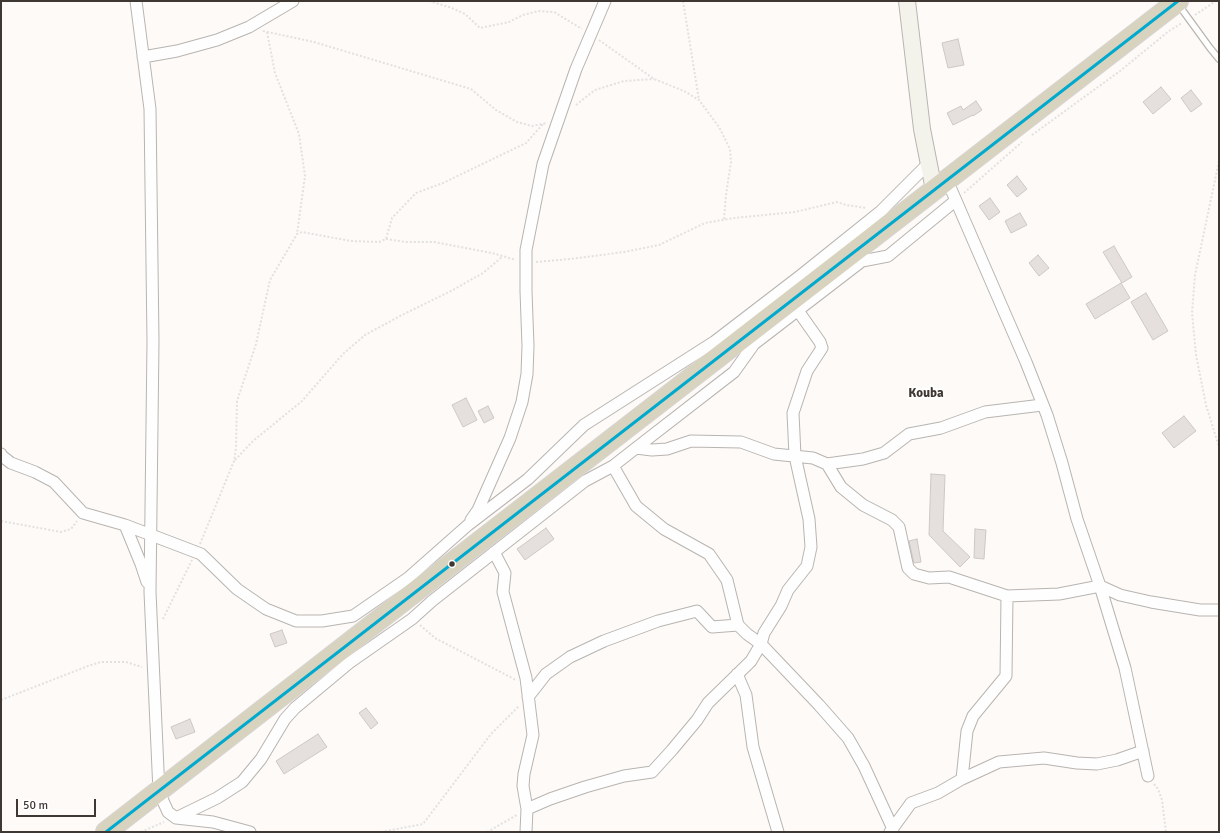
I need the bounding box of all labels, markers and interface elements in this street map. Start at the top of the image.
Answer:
district label: Kouba [908,386,944,402]
unlabelled marker [447,559,457,569]
scale bar [18,791,98,817]
text: 50 m [23,798,48,813]

